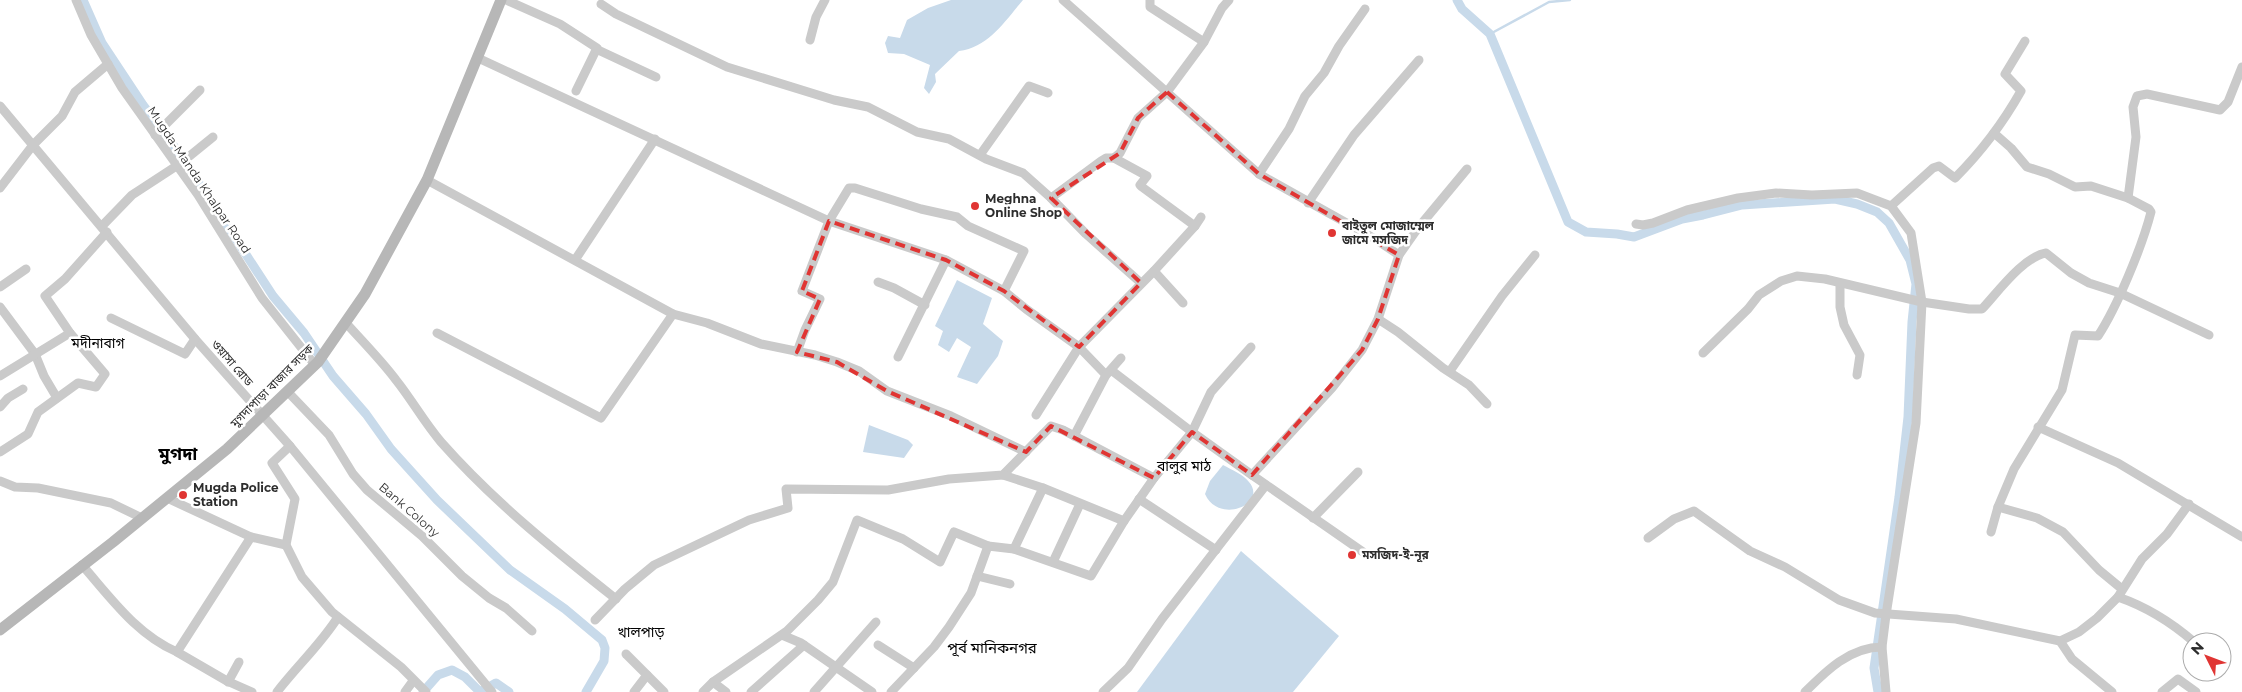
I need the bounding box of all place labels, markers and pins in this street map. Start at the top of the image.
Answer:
place label: Meghna Online Shop [985,191,1062,220]
marker: Meghna Online Shop [969,200,981,212]
place label: বাইতুল মোজাম্মেল জামে মসজিদ [1341,218,1435,247]
marker: বাইতুল মোজাম্মেল জামে মসজিদ [1326,227,1338,239]
place label: Mugda Police Station [193,480,279,509]
marker: Mugda Police Station [177,489,189,501]
place label: মসজিদ-ই-নূর [1361,547,1430,563]
marker: মসজিদ-ই-নূর [1346,549,1358,561]

